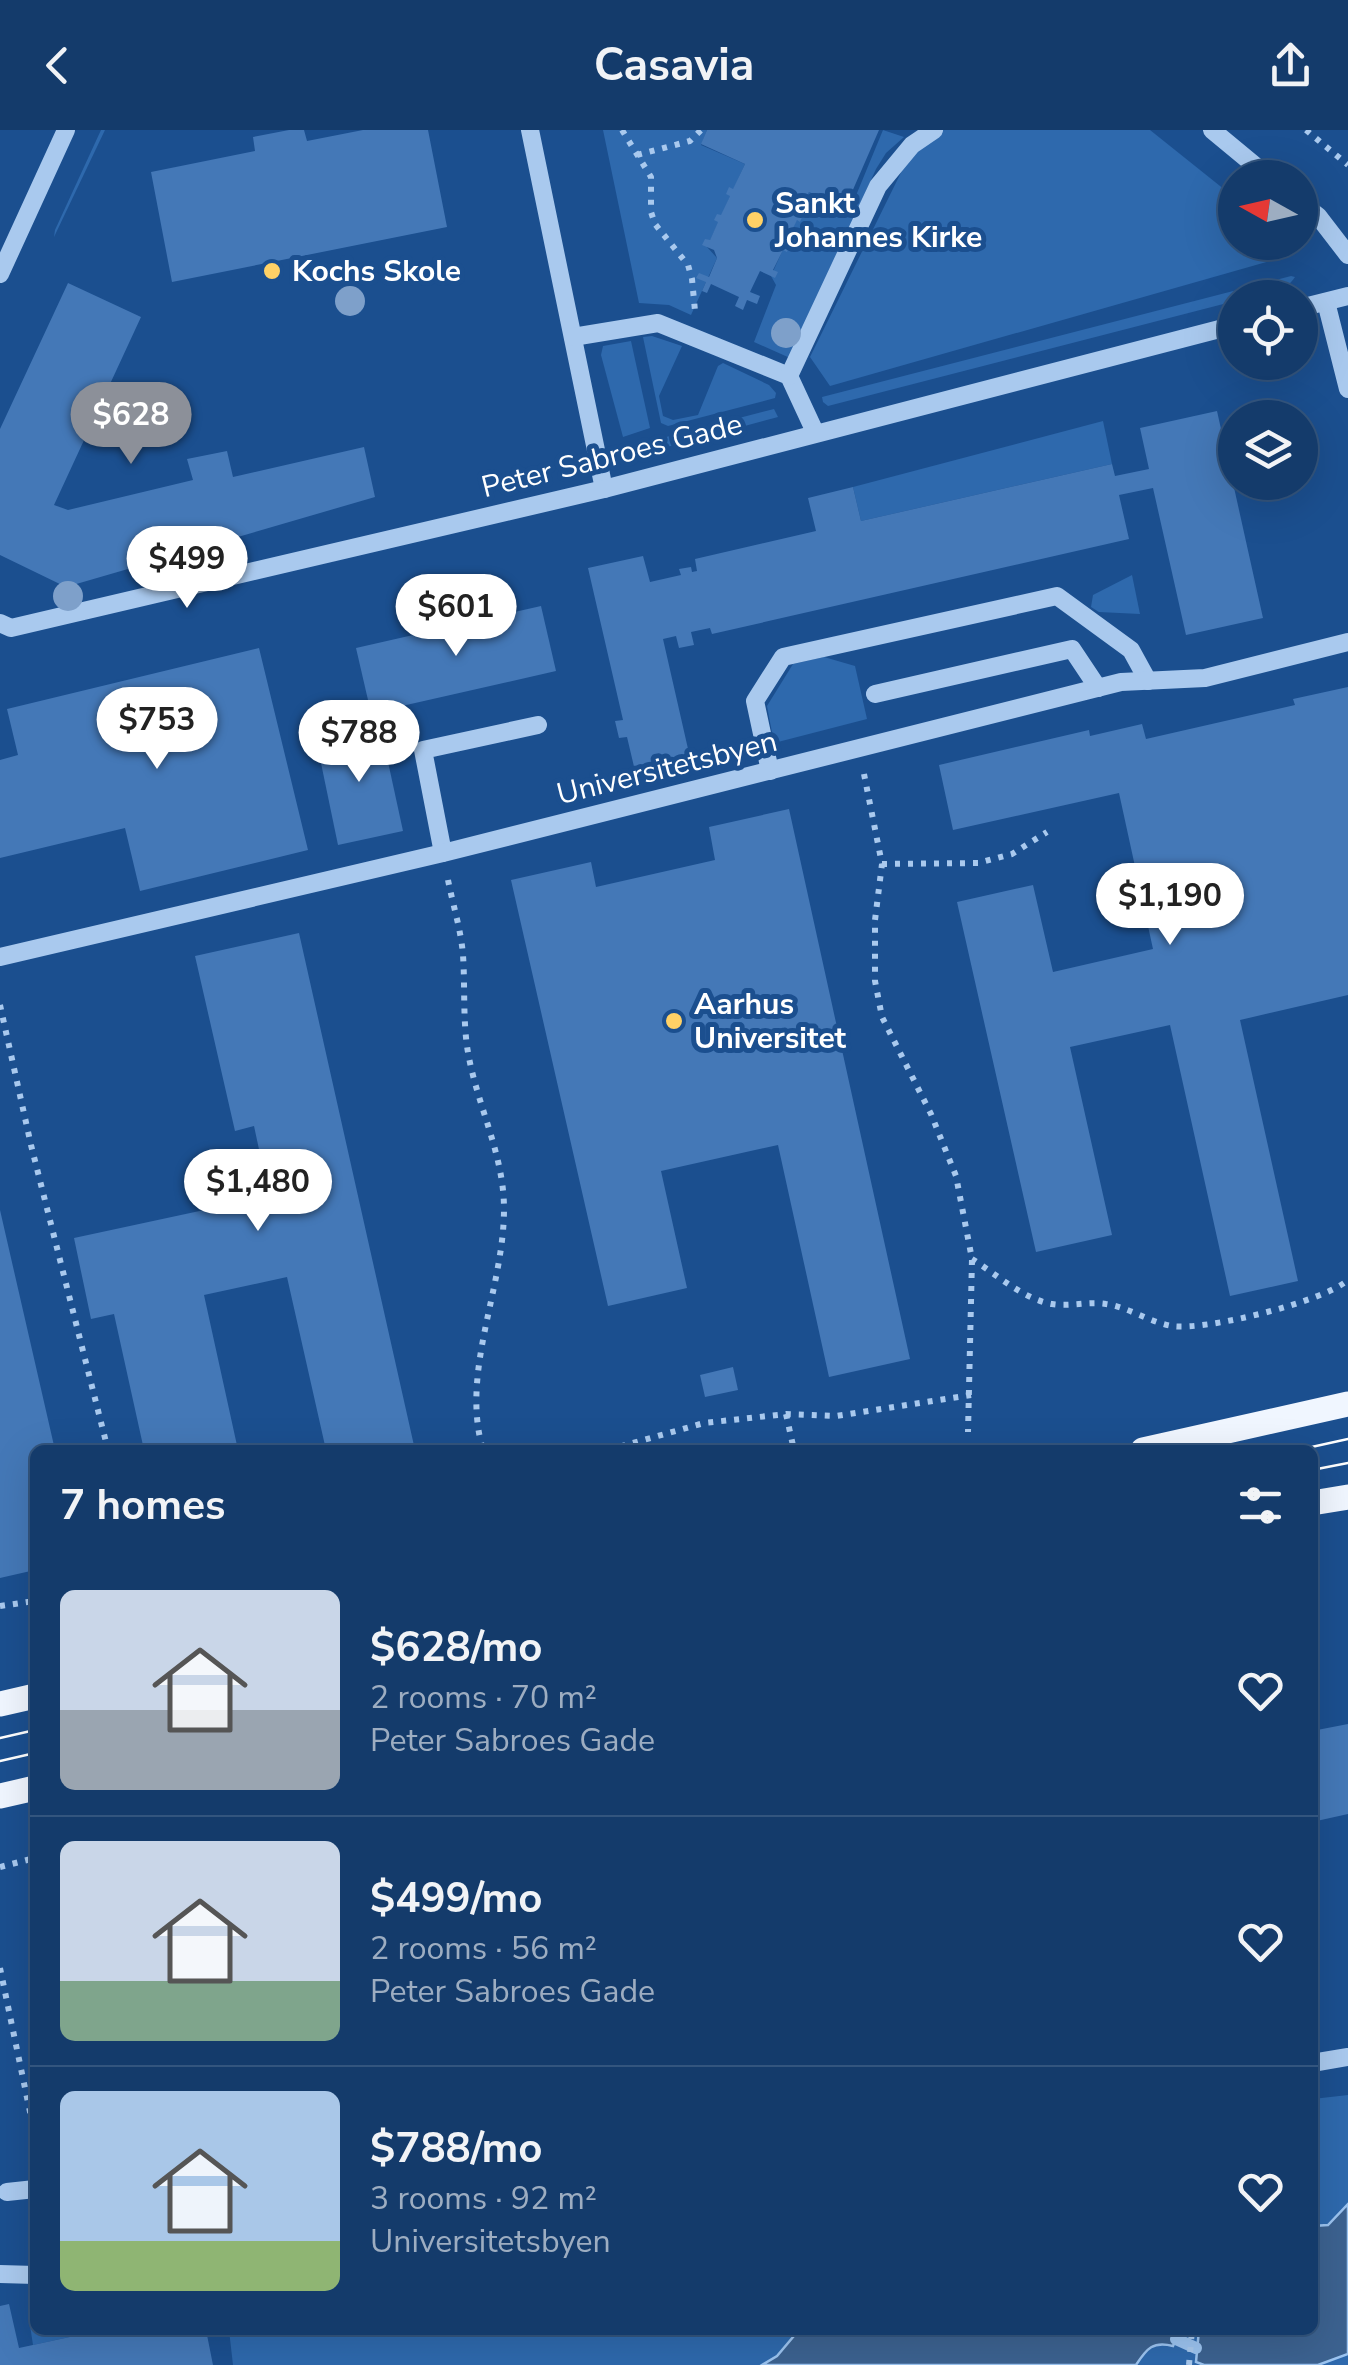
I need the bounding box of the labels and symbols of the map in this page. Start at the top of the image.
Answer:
north arrow [1218,160,1318,260]
place label: Sankt Johannes Kirke [774,183,982,258]
marker: Sankt Johannes Kirke [744,209,766,231]
place label: Kochs Skole [292,251,461,292]
marker: Kochs Skole [261,260,283,282]
pin: $628 [72,382,190,467]
street label: Peter Sabroes Gade [477,404,747,508]
pin: $499 [128,526,246,611]
pin: $601 [397,574,515,659]
pin: $753 [98,687,216,772]
pin: $788 [300,700,418,785]
street label: Universitetsbyen [553,721,781,815]
pin: $1,190 [1089,863,1251,948]
place label: Aarhus Universitet [694,984,847,1059]
marker: Aarhus Universitet [663,1010,685,1032]
pin: $1,480 [177,1149,339,1234]

